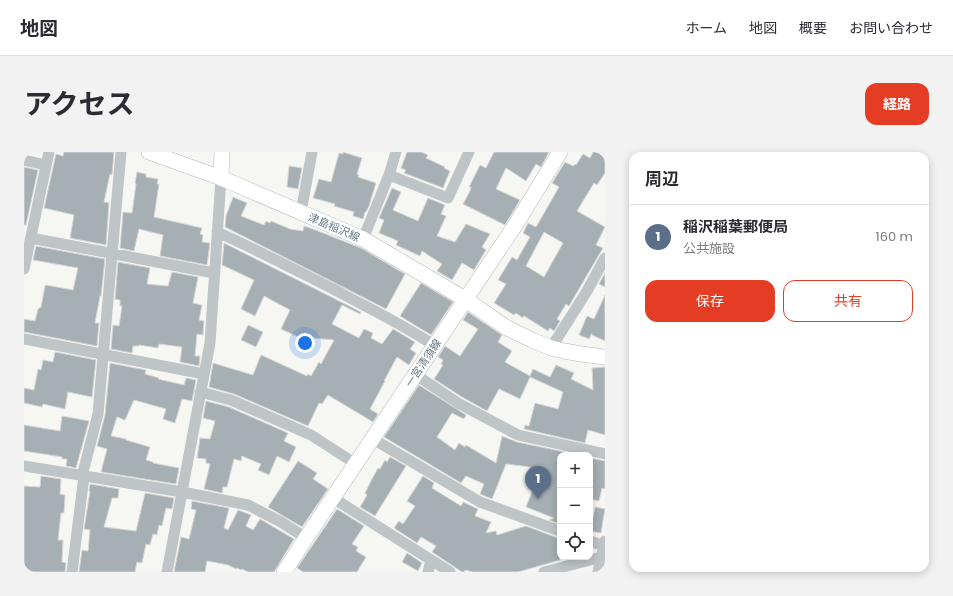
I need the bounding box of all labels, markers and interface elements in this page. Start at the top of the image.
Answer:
text: 地図 [20,15,58,42]
text: ホーム [685,18,727,38]
text: 地図 [749,18,777,38]
text: 概要 [799,18,827,38]
text: お問い合わせ [849,18,933,38]
button: 経路 [865,83,929,125]
text: アクセス [24,85,135,124]
text: 周辺 [645,167,679,191]
street label: 津島稲沢線 [306,209,362,245]
text: 稲沢稲葉郵便局 [683,216,788,237]
text: 1 [656,227,660,246]
text: 160 m [876,227,913,246]
text: 公共施設 [683,239,735,258]
button: 保存 [645,280,775,322]
button: 共有 [783,280,913,322]
your location [295,333,315,353]
street label: 一宮清須線 [401,336,445,390]
map controls [557,452,593,560]
button: + [557,452,593,488]
pin: 1 [525,466,551,499]
button: − [557,488,593,524]
button: locate [557,524,593,560]

